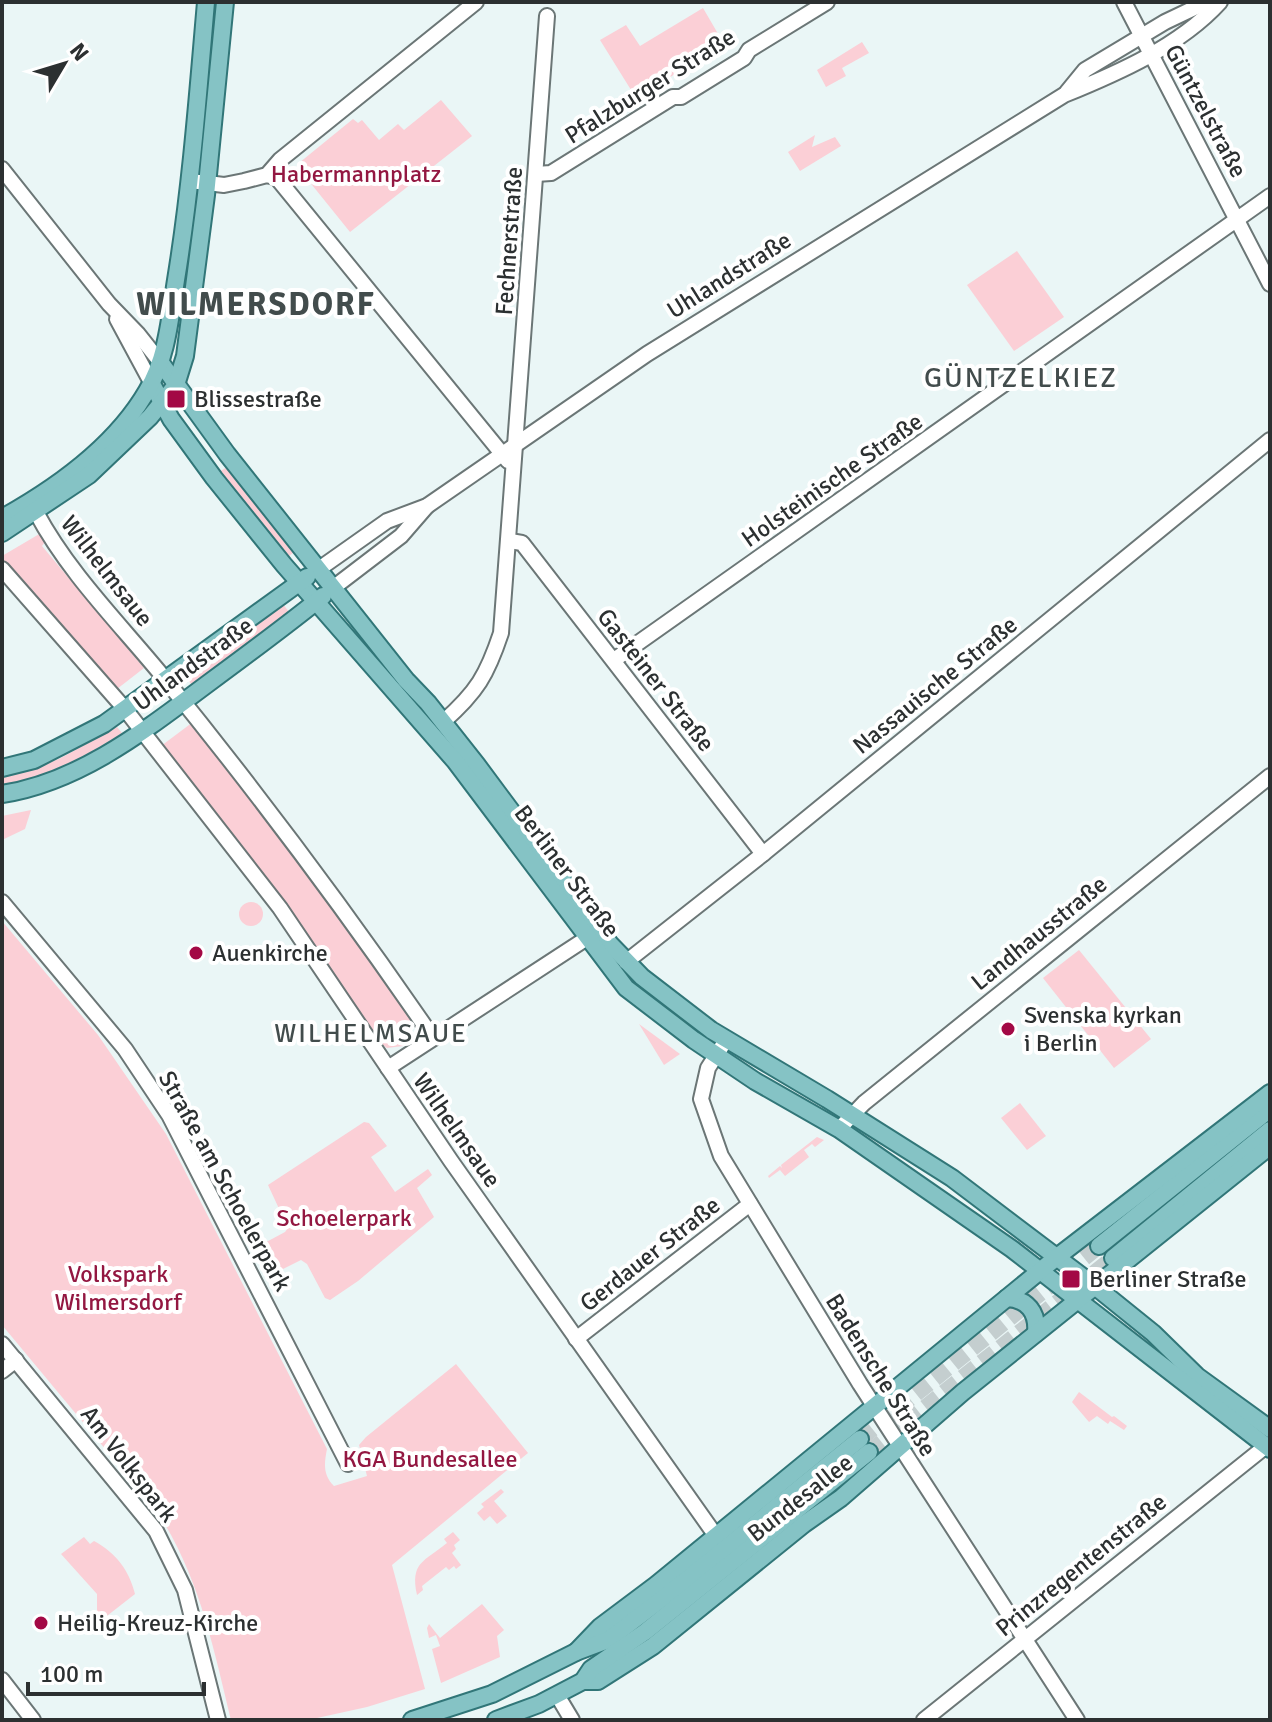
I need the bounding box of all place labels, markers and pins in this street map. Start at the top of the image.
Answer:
place label: Blissestraße [194,384,322,414]
marker: Blissestraße [165,388,187,410]
place label: Auenkirche [212,938,328,968]
marker: Auenkirche [187,944,205,962]
place label: Svenska kyrkan i Berlin [1024,1000,1182,1058]
marker: Svenska kyrkan i Berlin [999,1020,1017,1038]
place label: Berliner Straße [1089,1264,1247,1294]
marker: Berliner Straße [1060,1268,1082,1290]
place label: Heilig-Kreuz-Kirche [57,1608,258,1638]
marker: Heilig-Kreuz-Kirche [32,1614,50,1632]

